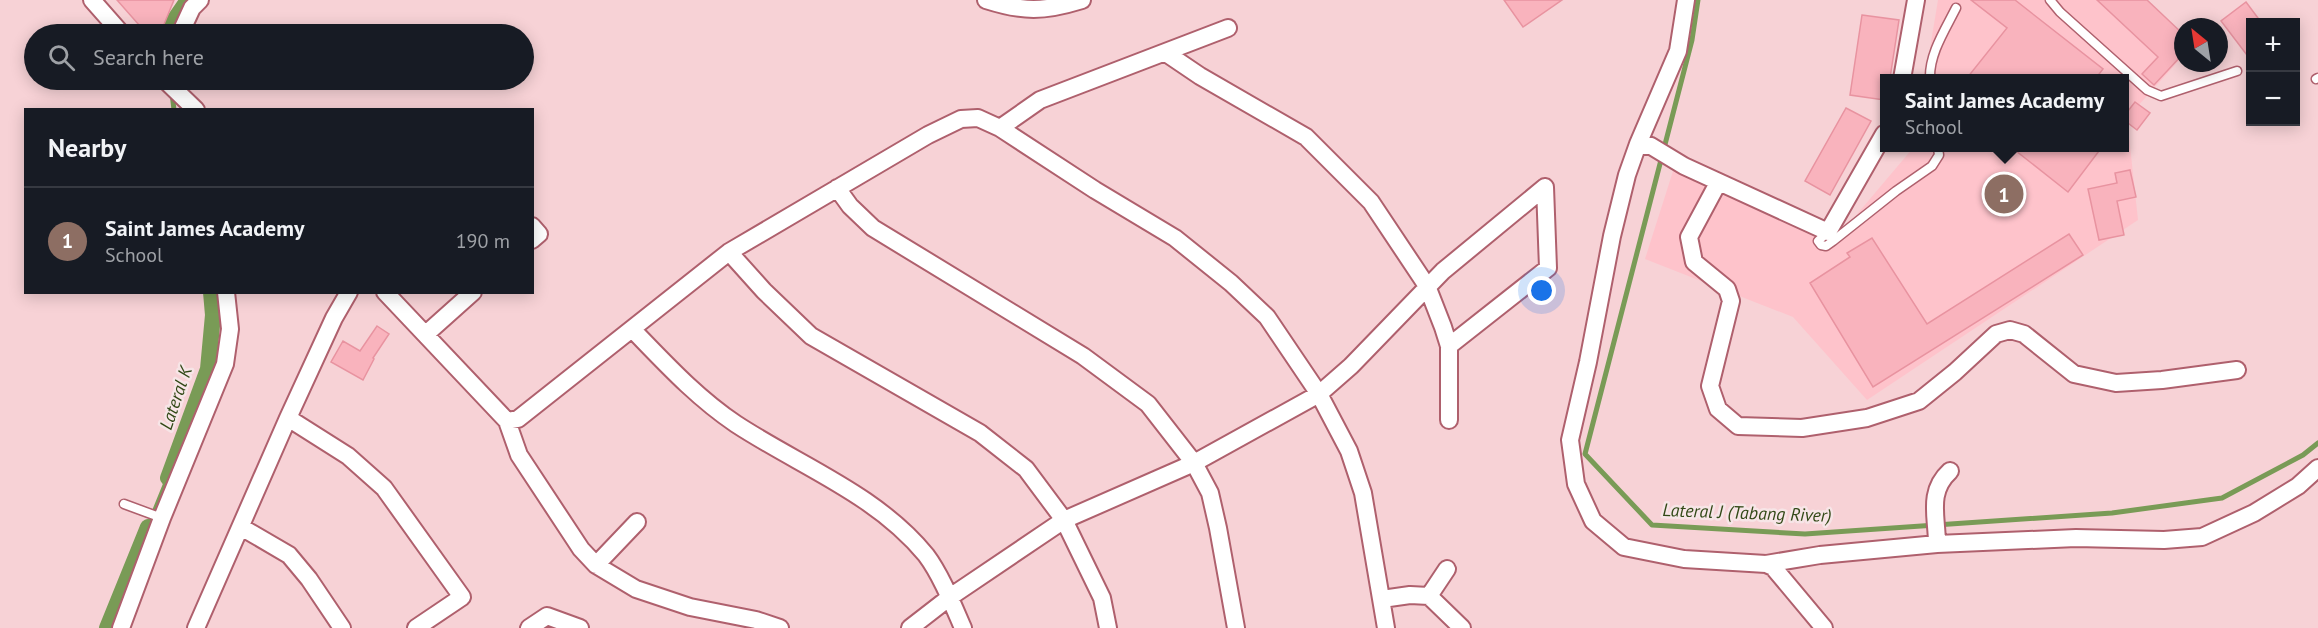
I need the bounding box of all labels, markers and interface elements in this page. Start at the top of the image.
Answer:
north arrow [2174,18,2228,72]
map controls [2246,18,2300,126]
button: + [2246,18,2300,72]
search box [24,24,534,90]
icon: search [45,41,78,74]
text: Search here [93,43,204,71]
button: − [2246,72,2300,126]
popup [1880,74,2129,152]
text: Saint James Academy [1905,86,2104,114]
text: School [1905,114,1963,140]
text: Nearby [48,131,126,164]
pin: 1 [1984,172,2024,216]
text: Saint James Academy [105,214,304,242]
text: 1 [62,228,73,254]
text: 190 m [456,228,510,254]
text: School [105,242,163,268]
your location [1527,276,1556,305]
water label: Lateral K [154,362,198,433]
water label: Lateral J (Tabang River) [1662,498,1832,527]

